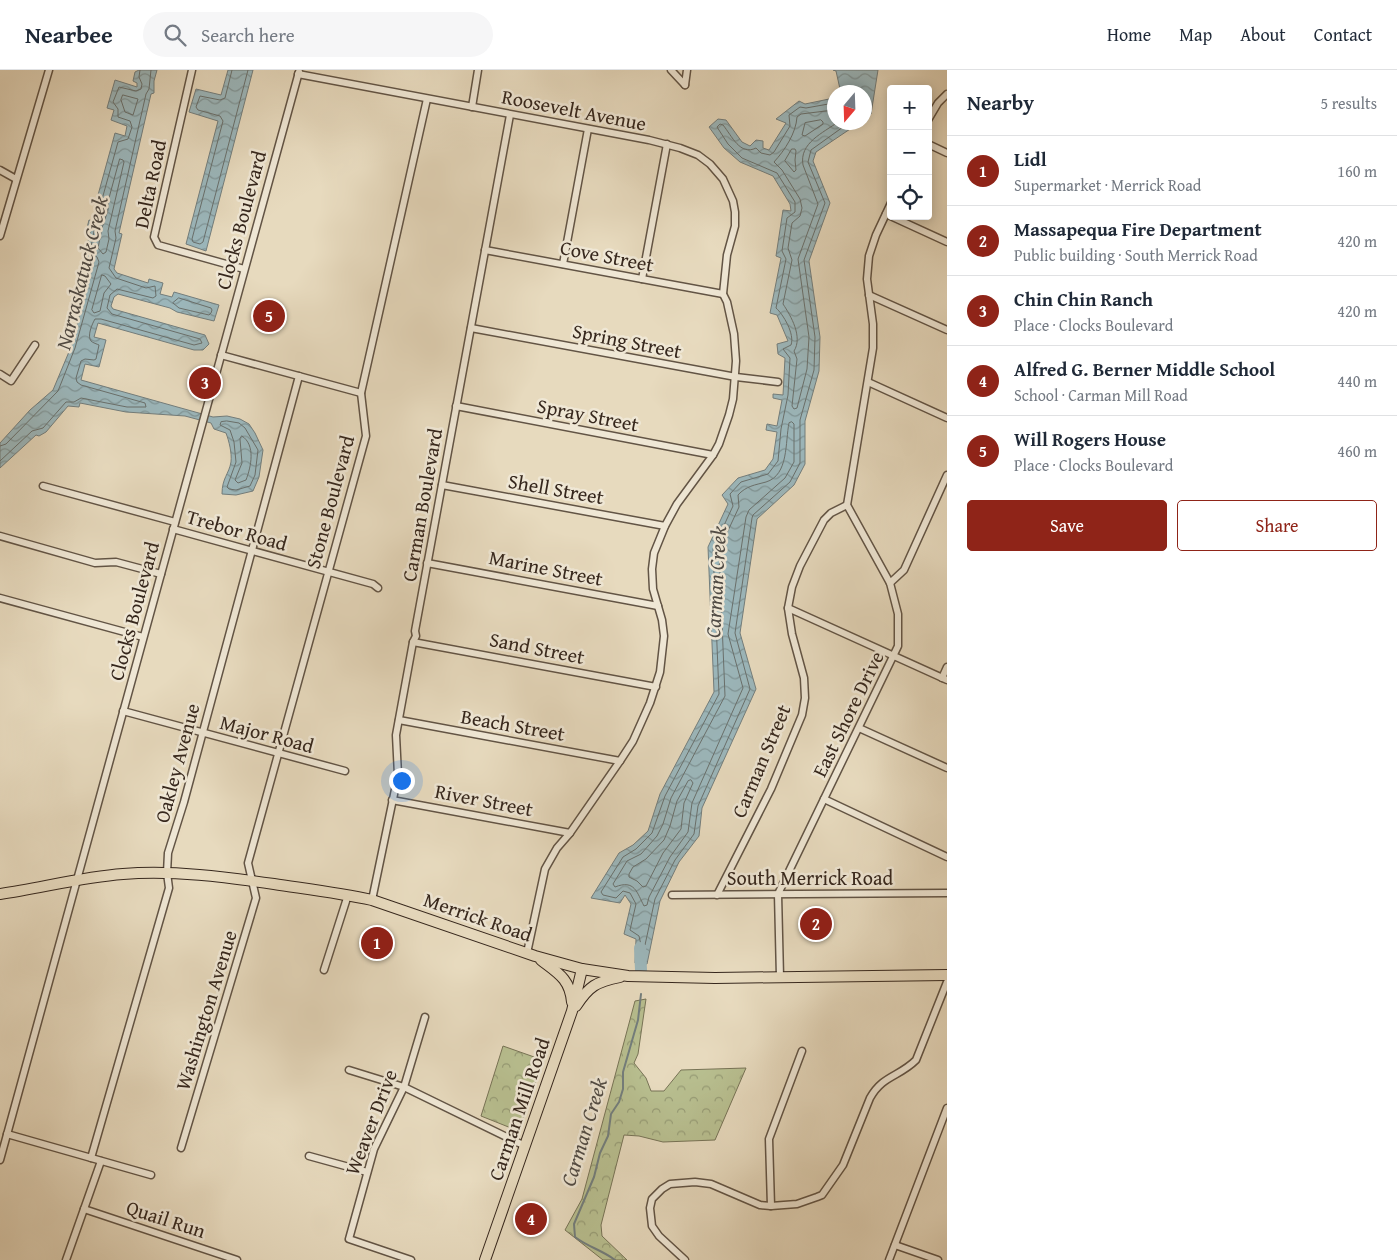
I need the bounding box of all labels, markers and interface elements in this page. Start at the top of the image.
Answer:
search box [143,12,493,57]
text: Nearbee [25,17,113,52]
icon: search [161,21,189,49]
text: Search here [201,21,295,49]
text: Home [1107,21,1151,48]
text: Map [1179,21,1212,48]
text: About [1240,21,1286,48]
text: Contact [1314,21,1372,48]
street label: Roosevelt Avenue [499,81,649,138]
north arrow [827,85,872,130]
map controls [887,85,932,220]
button: + [887,85,932,130]
text: Nearby [967,87,1034,118]
text: 5 results [1320,91,1377,115]
button: − [887,130,932,175]
street label: Delta Road [126,137,173,231]
text: Lidl [1014,145,1047,173]
street label: Clocks Boulevard [208,147,273,293]
text: 1 [979,159,987,183]
text: 160 m [1337,159,1377,183]
text: Supermarket · Merrick Road [1014,173,1201,197]
button: locate [887,175,932,220]
water label: Narraskatuck Creek [47,192,116,354]
text: Massapequa Fire Department [1014,215,1262,243]
text: 2 [979,229,987,253]
text: 420 m [1337,229,1377,253]
street label: Cove Street [558,232,656,279]
text: Public building · South Merrick Road [1014,243,1258,267]
text: Chin Chin Ranch [1014,285,1153,313]
pin: 5 [253,297,285,335]
text: 3 [979,299,987,323]
text: 420 m [1337,299,1377,323]
text: Place · Clocks Boulevard [1014,313,1173,337]
street label: Spring Street [570,316,684,365]
text: Alfred G. Berner Middle School [1014,355,1275,383]
pin: 3 [189,364,221,402]
text: 4 [979,369,987,393]
text: 440 m [1337,369,1377,393]
text: School · Carman Mill Road [1014,383,1188,407]
street label: Spray Street [535,390,641,439]
text: Will Rogers House [1014,425,1166,453]
street label: Carman Boulevard [394,426,449,584]
street label: Stone Boulevard [298,432,361,572]
text: 5 [979,439,987,463]
text: 460 m [1337,439,1377,463]
text: Place · Clocks Boulevard [1014,453,1173,477]
street label: Shell Street [506,466,606,511]
button: Save [967,500,1167,551]
button: Share [1177,500,1377,551]
street label: Trebor Road [183,501,291,558]
water label: Carman Creek [697,525,734,639]
street label: Clocks Boulevard [101,538,166,684]
street label: Marine Street [487,542,605,593]
street label: Sand Street [487,624,587,671]
street label: East Shore Drive [805,646,891,782]
street label: Oakley Avenue [147,700,206,826]
street label: Carman Street [724,700,797,822]
street label: Beach Street [459,701,567,748]
street label: Major Road [217,707,318,760]
your location [389,768,415,794]
street label: River Street [433,776,536,823]
street label: South Merrick Road [727,863,893,892]
street label: Merrick Road [420,884,537,949]
pin: 2 [800,905,832,943]
pin: 1 [361,924,393,962]
street label: Washington Avenue [167,926,244,1093]
street label: Carman Mill Road [480,1033,557,1184]
street label: Weaver Drive [337,1065,404,1179]
water label: Carman Creek [552,1073,615,1190]
street label: Quail Run [123,1192,209,1245]
pin: 4 [515,1200,547,1238]

